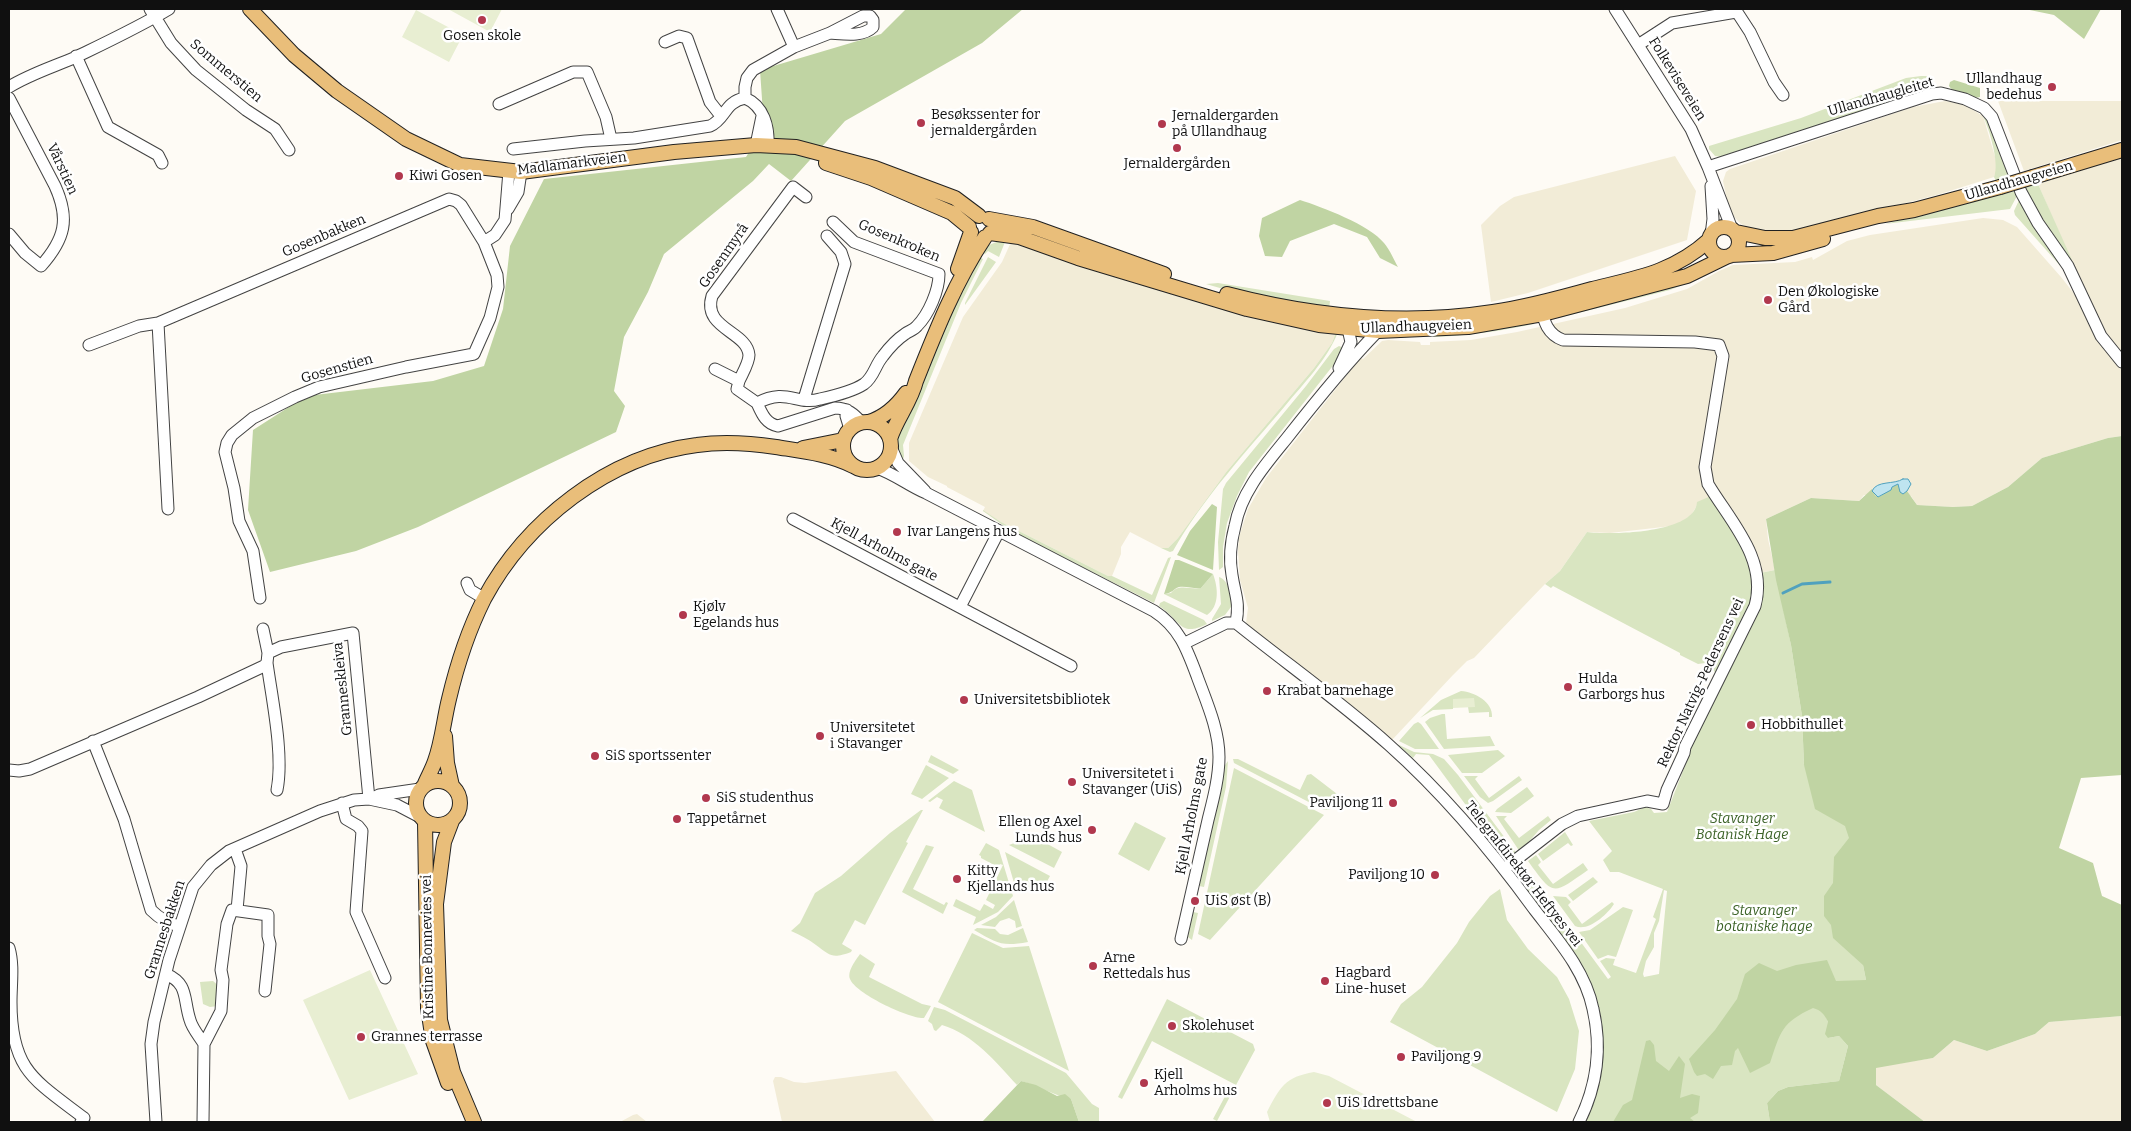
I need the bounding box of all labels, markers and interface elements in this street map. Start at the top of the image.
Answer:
marker: Gosen skole [476,14,488,26]
place label: Gosen skole [443,28,521,44]
street label: Folkeviseveien [1645,34,1709,124]
street label: Sommerstien [186,36,266,106]
place label: Ullandhaug bedehus [1966,71,2042,104]
street label: Ullandhaugleitet [1826,74,1936,120]
marker: Ullandhaug bedehus [2046,81,2058,93]
place label: Besøkssenter for jernaldergården [931,107,1040,140]
place label: Jernaldergarden på Ullandhaug [1172,108,1279,140]
marker: Besøkssenter for jernaldergården [915,117,927,129]
marker: Jernaldergarden på Ullandhaug [1156,118,1168,130]
street label: Vårstien [43,141,81,197]
marker: Jernaldergården [1171,142,1183,154]
street label: Madlamarkveien [516,149,628,179]
place label: Jernaldergården [1124,156,1230,172]
street label: Ullandhaugveien [1963,158,2075,204]
place label: Kiwi Gosen [409,168,482,184]
marker: Kiwi Gosen [393,170,405,182]
street label: Gosenbakken [280,211,368,261]
street label: Gosenkroken [856,216,942,266]
street label: Gosenmyrå [696,220,752,292]
place label: Den Økologiske Gård [1778,284,1879,316]
marker: Den Økologiske Gård [1762,294,1774,306]
street label: Ullandhaugveien [1360,317,1472,337]
street label: Gosenstien [299,351,375,387]
street label: Kjell Arholms gate [828,515,940,585]
place label: Ivar Langens hus [907,524,1017,540]
marker: Ivar Langens hus [891,526,903,538]
street label: Rektor Natvig-Pedersens vei [1654,596,1748,770]
place label: Kjølv Egelands hus [693,599,779,632]
marker: Kjølv Egelands hus [677,609,689,621]
street label: Granneskleiva [330,641,356,737]
place label: Hulda Garborgs hus [1578,671,1665,704]
marker: Hulda Garborgs hus [1562,681,1574,693]
place label: Krabat barnehage [1277,683,1394,699]
marker: Krabat barnehage [1261,685,1273,697]
place label: Universitetsbibliotek [974,692,1110,708]
marker: Universitetsbibliotek [958,694,970,706]
place label: Hobbithullet [1761,717,1843,733]
marker: Hobbithullet [1745,719,1757,731]
place label: Universitetet i Stavanger [830,720,915,752]
marker: Universitetet i Stavanger [814,730,826,742]
place label: SiS sportssenter [605,748,711,764]
marker: SiS sportssenter [589,750,601,762]
street label: Kjell Arholms gate [1172,756,1212,876]
place label: Universitetet i Stavanger (UiS) [1082,766,1182,799]
marker: Universitetet i Stavanger (UiS) [1066,776,1078,788]
place label: SiS studenthus [716,790,814,806]
marker: SiS studenthus [700,792,712,804]
place label: Paviljong 11 [1309,795,1383,811]
marker: Paviljong 11 [1387,797,1399,809]
street label: Telegrafdirektør Heftyes vei [1461,798,1585,950]
place label: Tappetårnet [687,811,767,827]
park label: Stavanger Botanisk Hage [1696,811,1788,844]
marker: Tappetårnet [671,813,683,825]
place label: Ellen og Axel Lunds hus [998,814,1082,846]
marker: Ellen og Axel Lunds hus [1086,824,1098,836]
place label: Kitty Kjellands hus [967,863,1054,896]
place label: Paviljong 10 [1348,867,1425,883]
marker: Paviljong 10 [1429,869,1441,881]
marker: Kitty Kjellands hus [951,873,963,885]
street label: Kristine Bonnevies vei [418,875,438,1019]
street label: Grannesbakken [141,878,189,982]
place label: UiS øst (B) [1205,893,1271,909]
marker: UiS øst (B) [1189,895,1201,907]
park label: Stavanger botaniske hage [1716,903,1812,936]
place label: Arne Rettedals hus [1103,950,1191,982]
marker: Arne Rettedals hus [1087,960,1099,972]
place label: Hagbard Line-huset [1335,965,1406,998]
marker: Hagbard Line-huset [1319,975,1331,987]
place label: Skolehuset [1182,1018,1254,1034]
marker: Skolehuset [1166,1020,1178,1032]
place label: Grannes terrasse [371,1029,483,1045]
marker: Grannes terrasse [355,1031,367,1043]
place label: Paviljong 9 [1411,1049,1481,1065]
marker: Paviljong 9 [1395,1051,1407,1063]
place label: Kjell Arholms hus [1154,1067,1237,1100]
marker: Kjell Arholms hus [1138,1077,1150,1089]
place label: UiS Idrettsbane [1337,1095,1438,1111]
marker: UiS Idrettsbane [1321,1097,1333,1109]

